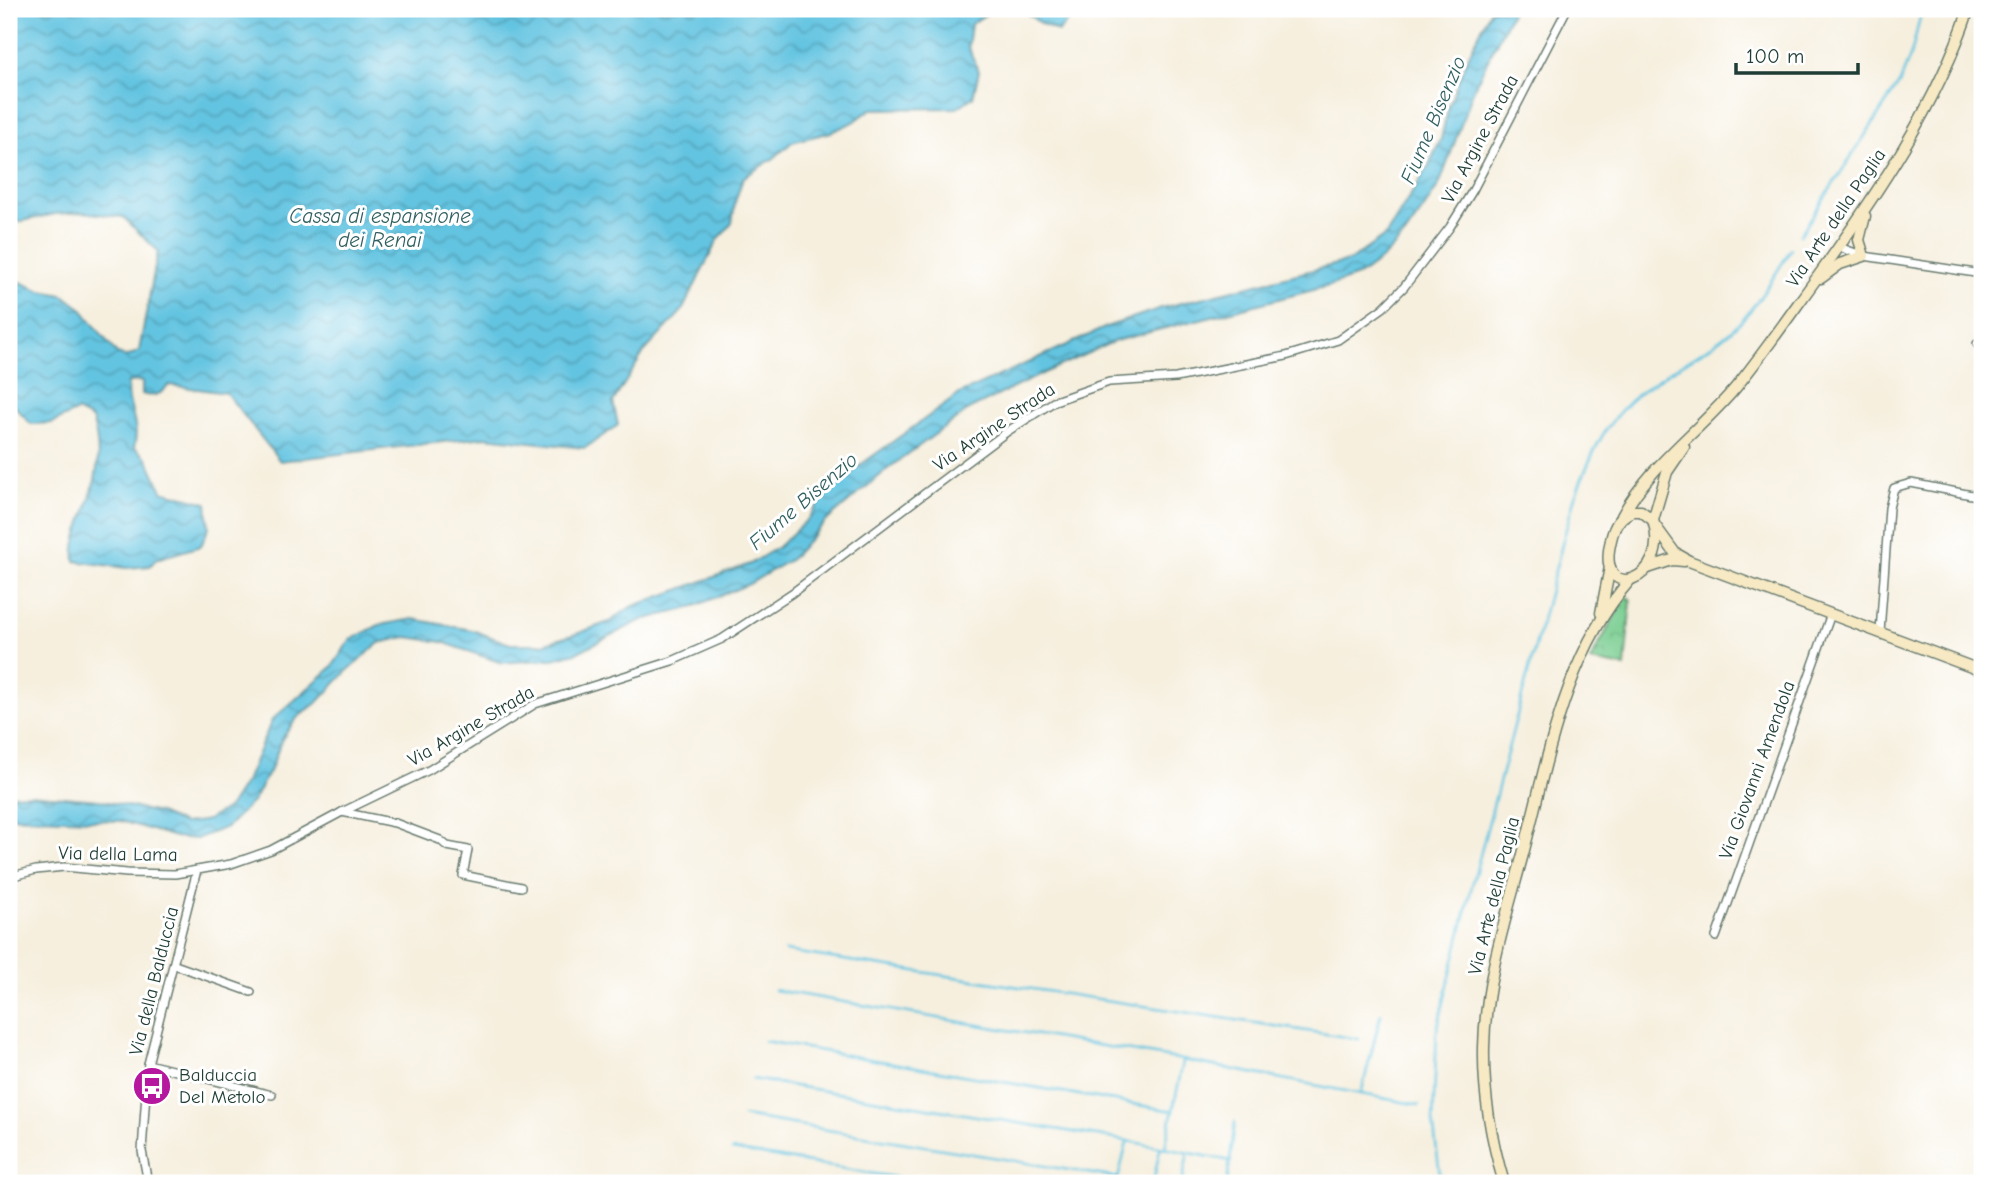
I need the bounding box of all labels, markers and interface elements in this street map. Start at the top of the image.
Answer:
scale bar [1736,32,1858,76]
text: 100 m [1746,44,1804,68]
water label: Fiume Bisenzio [1395,53,1471,187]
street label: Via Argine Strada [1437,71,1523,207]
street label: Via Arte della Paglia [1782,145,1890,291]
water label: Cassa di espansione dei Renai [289,204,471,252]
street label: Via Argine Strada [929,378,1059,476]
water label: Fiume Bisenzio [744,447,862,555]
street label: Via Giovanni Amendola [1714,678,1800,862]
street label: Via Argine Strada [404,681,538,771]
street label: Via Arte della Paglia [1464,815,1524,977]
street label: Via della Lama [58,842,178,866]
street label: Via della Balduccia [125,904,183,1058]
place label: Balduccia Del Metolo [179,1064,266,1108]
bus stop icon: Balduccia Del Metolo [131,1065,173,1107]

